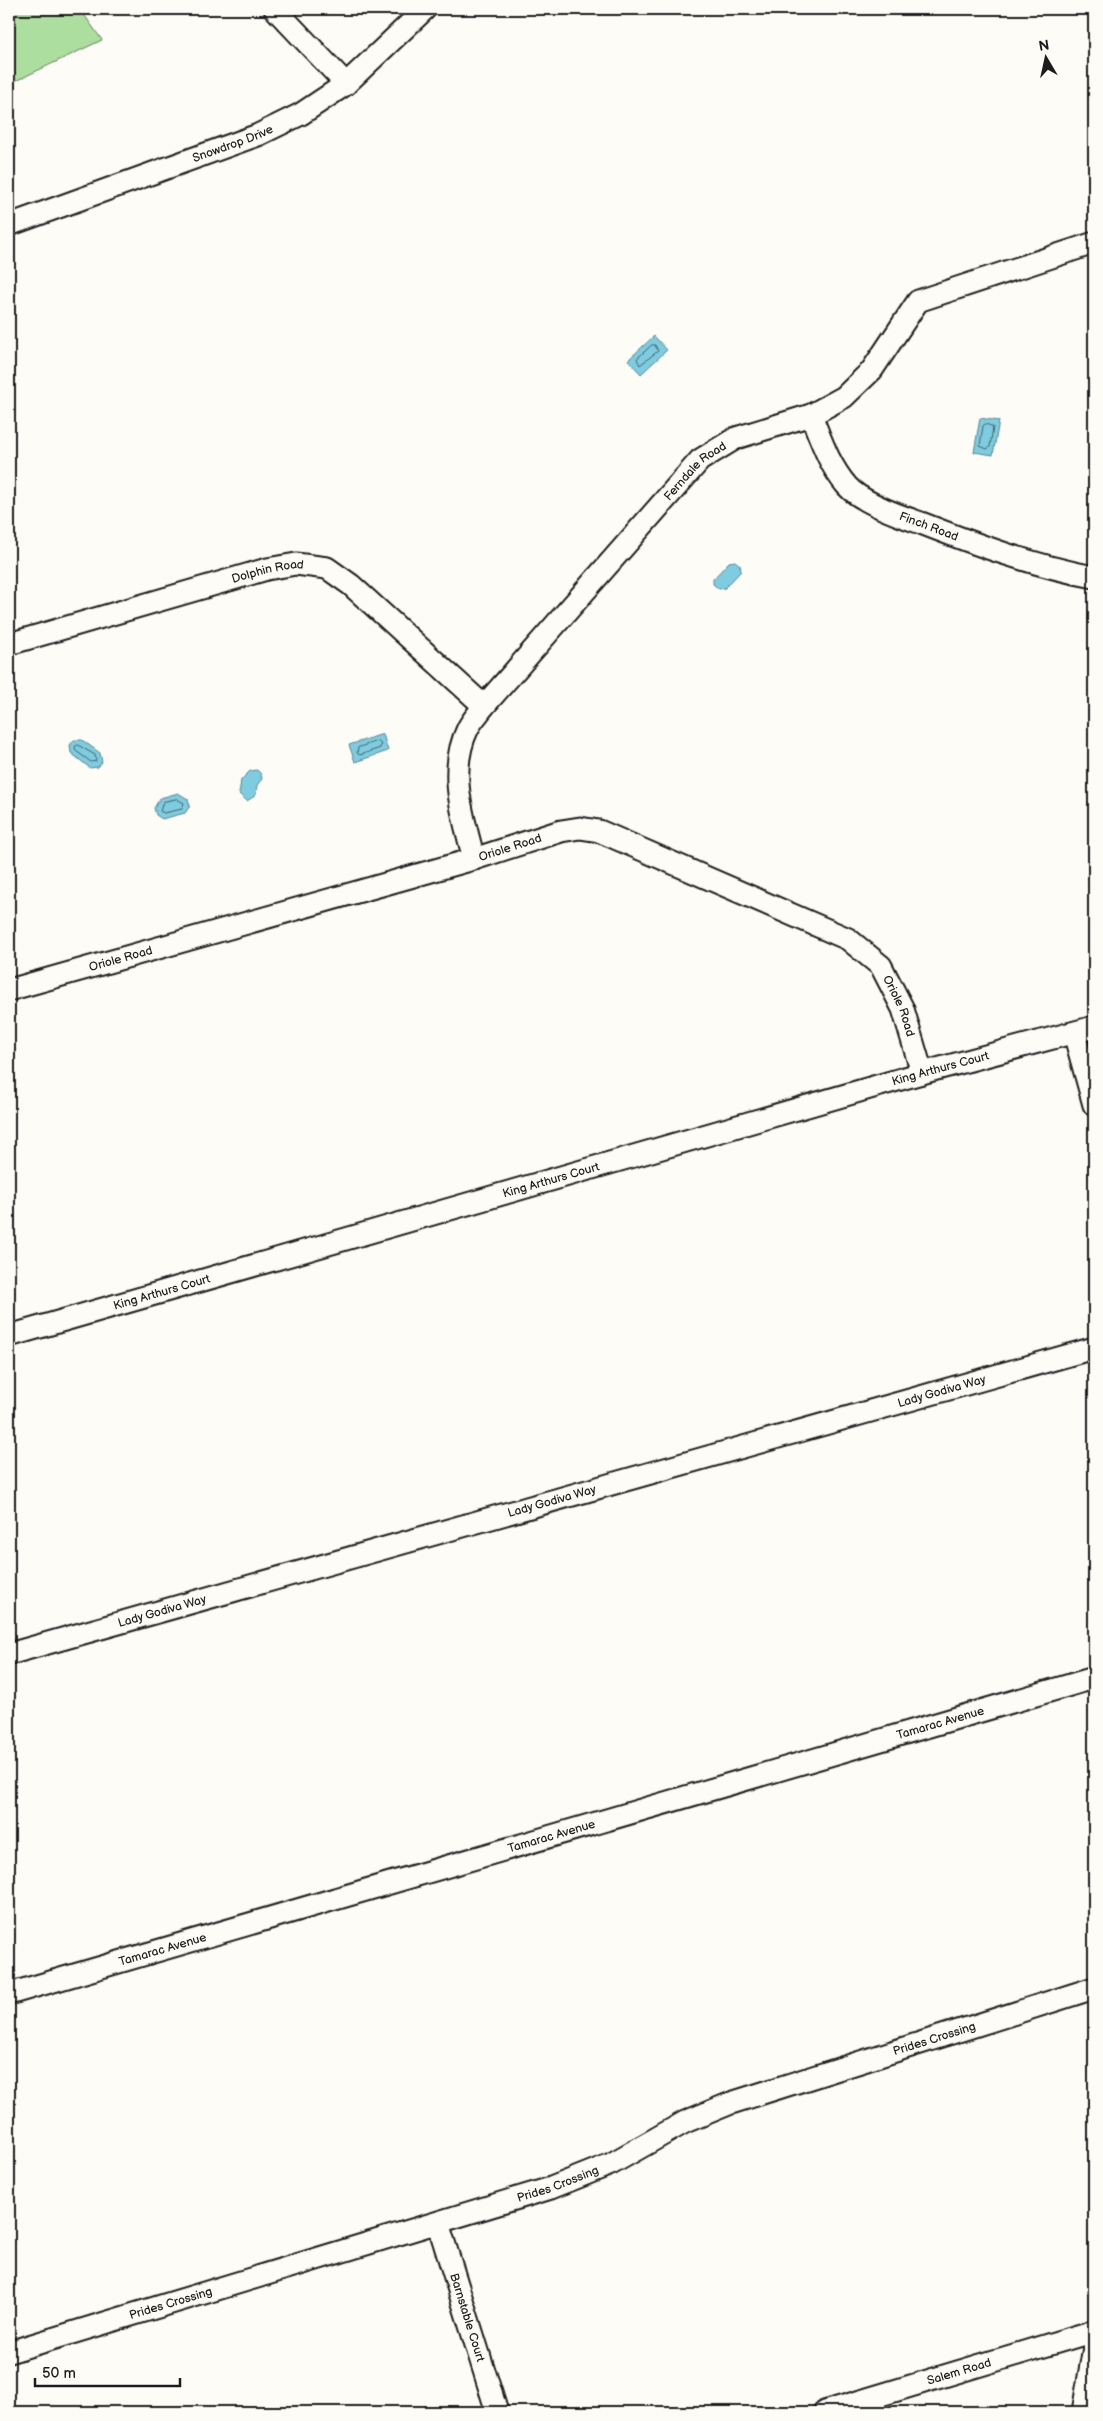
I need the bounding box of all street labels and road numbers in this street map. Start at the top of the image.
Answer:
street label: Snowdrop Drive [190,121,275,166]
street label: Ferndale Road [661,438,729,503]
street label: Finch Road [897,508,961,544]
street label: Dolphin Road [230,556,305,586]
street label: Oriole Road [477,830,543,865]
street label: Oriole Road [87,942,154,975]
street label: Oriole Road [880,973,918,1038]
street label: King Arthurs Court [890,1048,991,1089]
street label: King Arthurs Court [501,1159,601,1201]
street label: King Arthurs Court [112,1271,212,1313]
street label: Lady Godiva Way [896,1371,988,1411]
street label: Lady Godiva Way [506,1481,598,1520]
street label: Lady Godiva Way [116,1591,208,1630]
street label: Tamarac Avenue [895,1703,986,1743]
street label: Tamarac Avenue [506,1816,597,1856]
street label: Tamarac Avenue [117,1929,208,1969]
street label: Prides Crossing [891,2018,978,2059]
street label: Prides Crossing [515,2162,601,2205]
street label: Barnstable Court [447,2271,488,2364]
street label: Prides Crossing [128,2283,214,2323]
street label: Salem Road [925,2355,993,2388]

